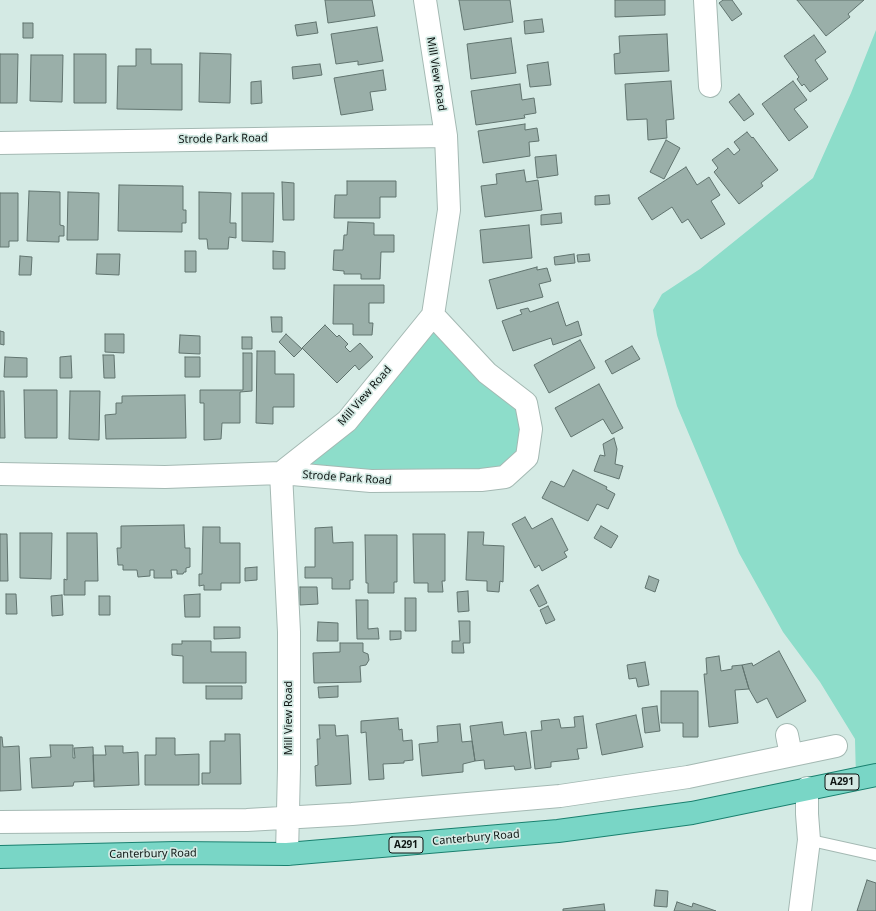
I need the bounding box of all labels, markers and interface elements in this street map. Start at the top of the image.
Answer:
street label: Mill View Road [424,36,448,112]
street label: Strode Park Road [178,132,268,146]
street label: Mill View Road [336,363,394,429]
street label: Strode Park Road [302,468,392,488]
street label: Mill View Road [282,681,296,755]
road number: A291 [825,774,859,790]
street label: Canterbury Road [432,828,520,848]
road number: A291 [389,837,423,853]
street label: Canterbury Road [109,847,197,861]

